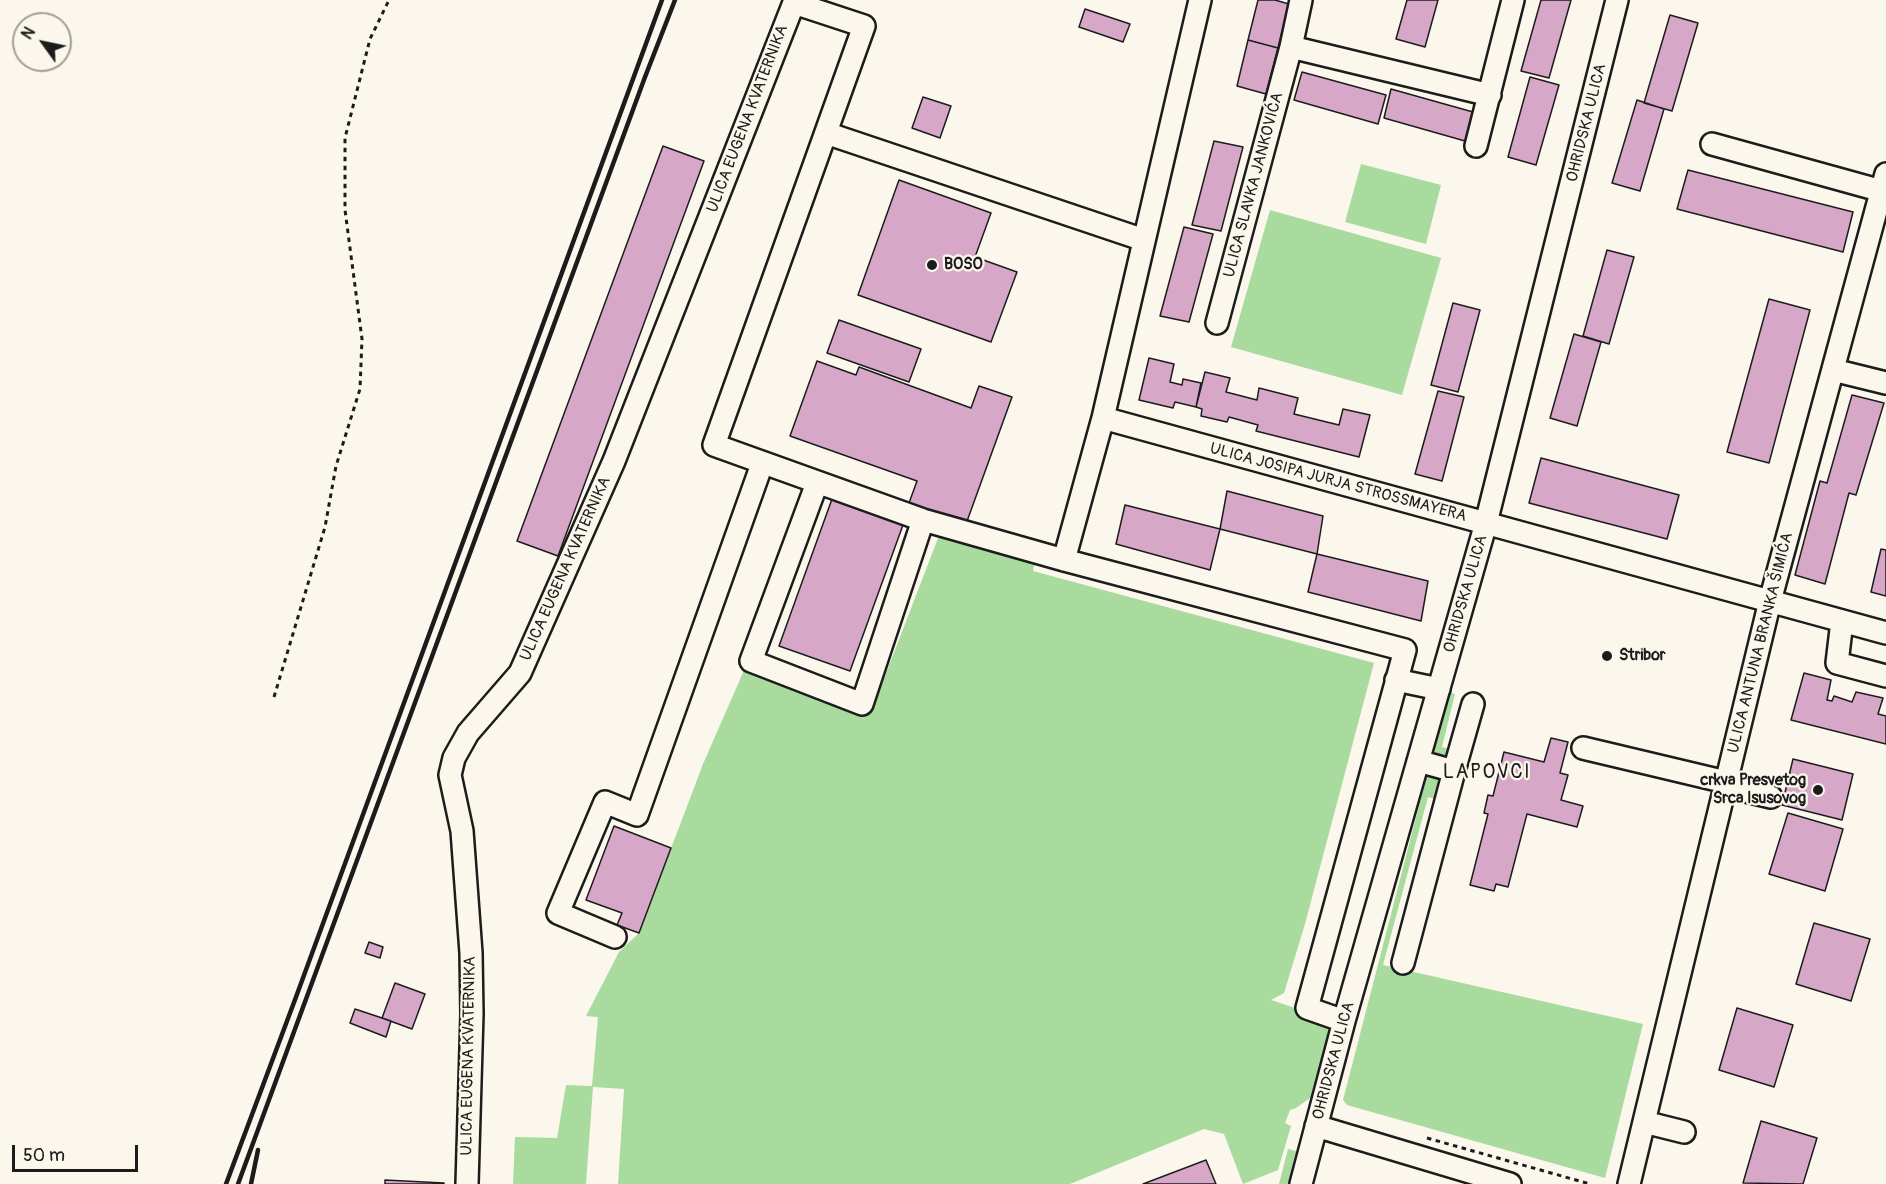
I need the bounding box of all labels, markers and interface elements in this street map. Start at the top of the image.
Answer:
north arrow [12,12,72,72]
street label: ULICA EUGENA KVATERNIKA [703,22,793,216]
text: N [17,23,40,43]
street label: OHRIDSKA ULICA [1563,62,1611,184]
street label: ULICA SLAVKA JANKOVIĆA [1220,90,1288,280]
place label: BOSO [944,255,983,275]
marker: BOSO [925,258,939,272]
street label: ULICA JOSIPA JURJA STROSSMAYERA [1208,439,1468,527]
street label: ULICA EUGENA KVATERNIKA [517,474,615,664]
street label: ULICA ANTUNA BRANKA ŠIMIĆA [1724,531,1798,755]
street label: OHRIDSKA ULICA [1440,533,1492,655]
place label: Stribor [1619,646,1665,666]
marker: Stribor [1600,649,1614,663]
district label: LAPOVCI [1443,761,1531,785]
place label: crkva Presvetog Srca Isusovog [1700,771,1806,809]
marker: crkva Presvetog Srca Isusovog [1811,783,1825,797]
street label: ULICA EUGENA KVATERNIKA [458,956,480,1156]
street label: OHRIDSKA ULICA [1309,1000,1359,1122]
scale bar [15,1133,141,1171]
text: 50 m [23,1144,65,1167]

